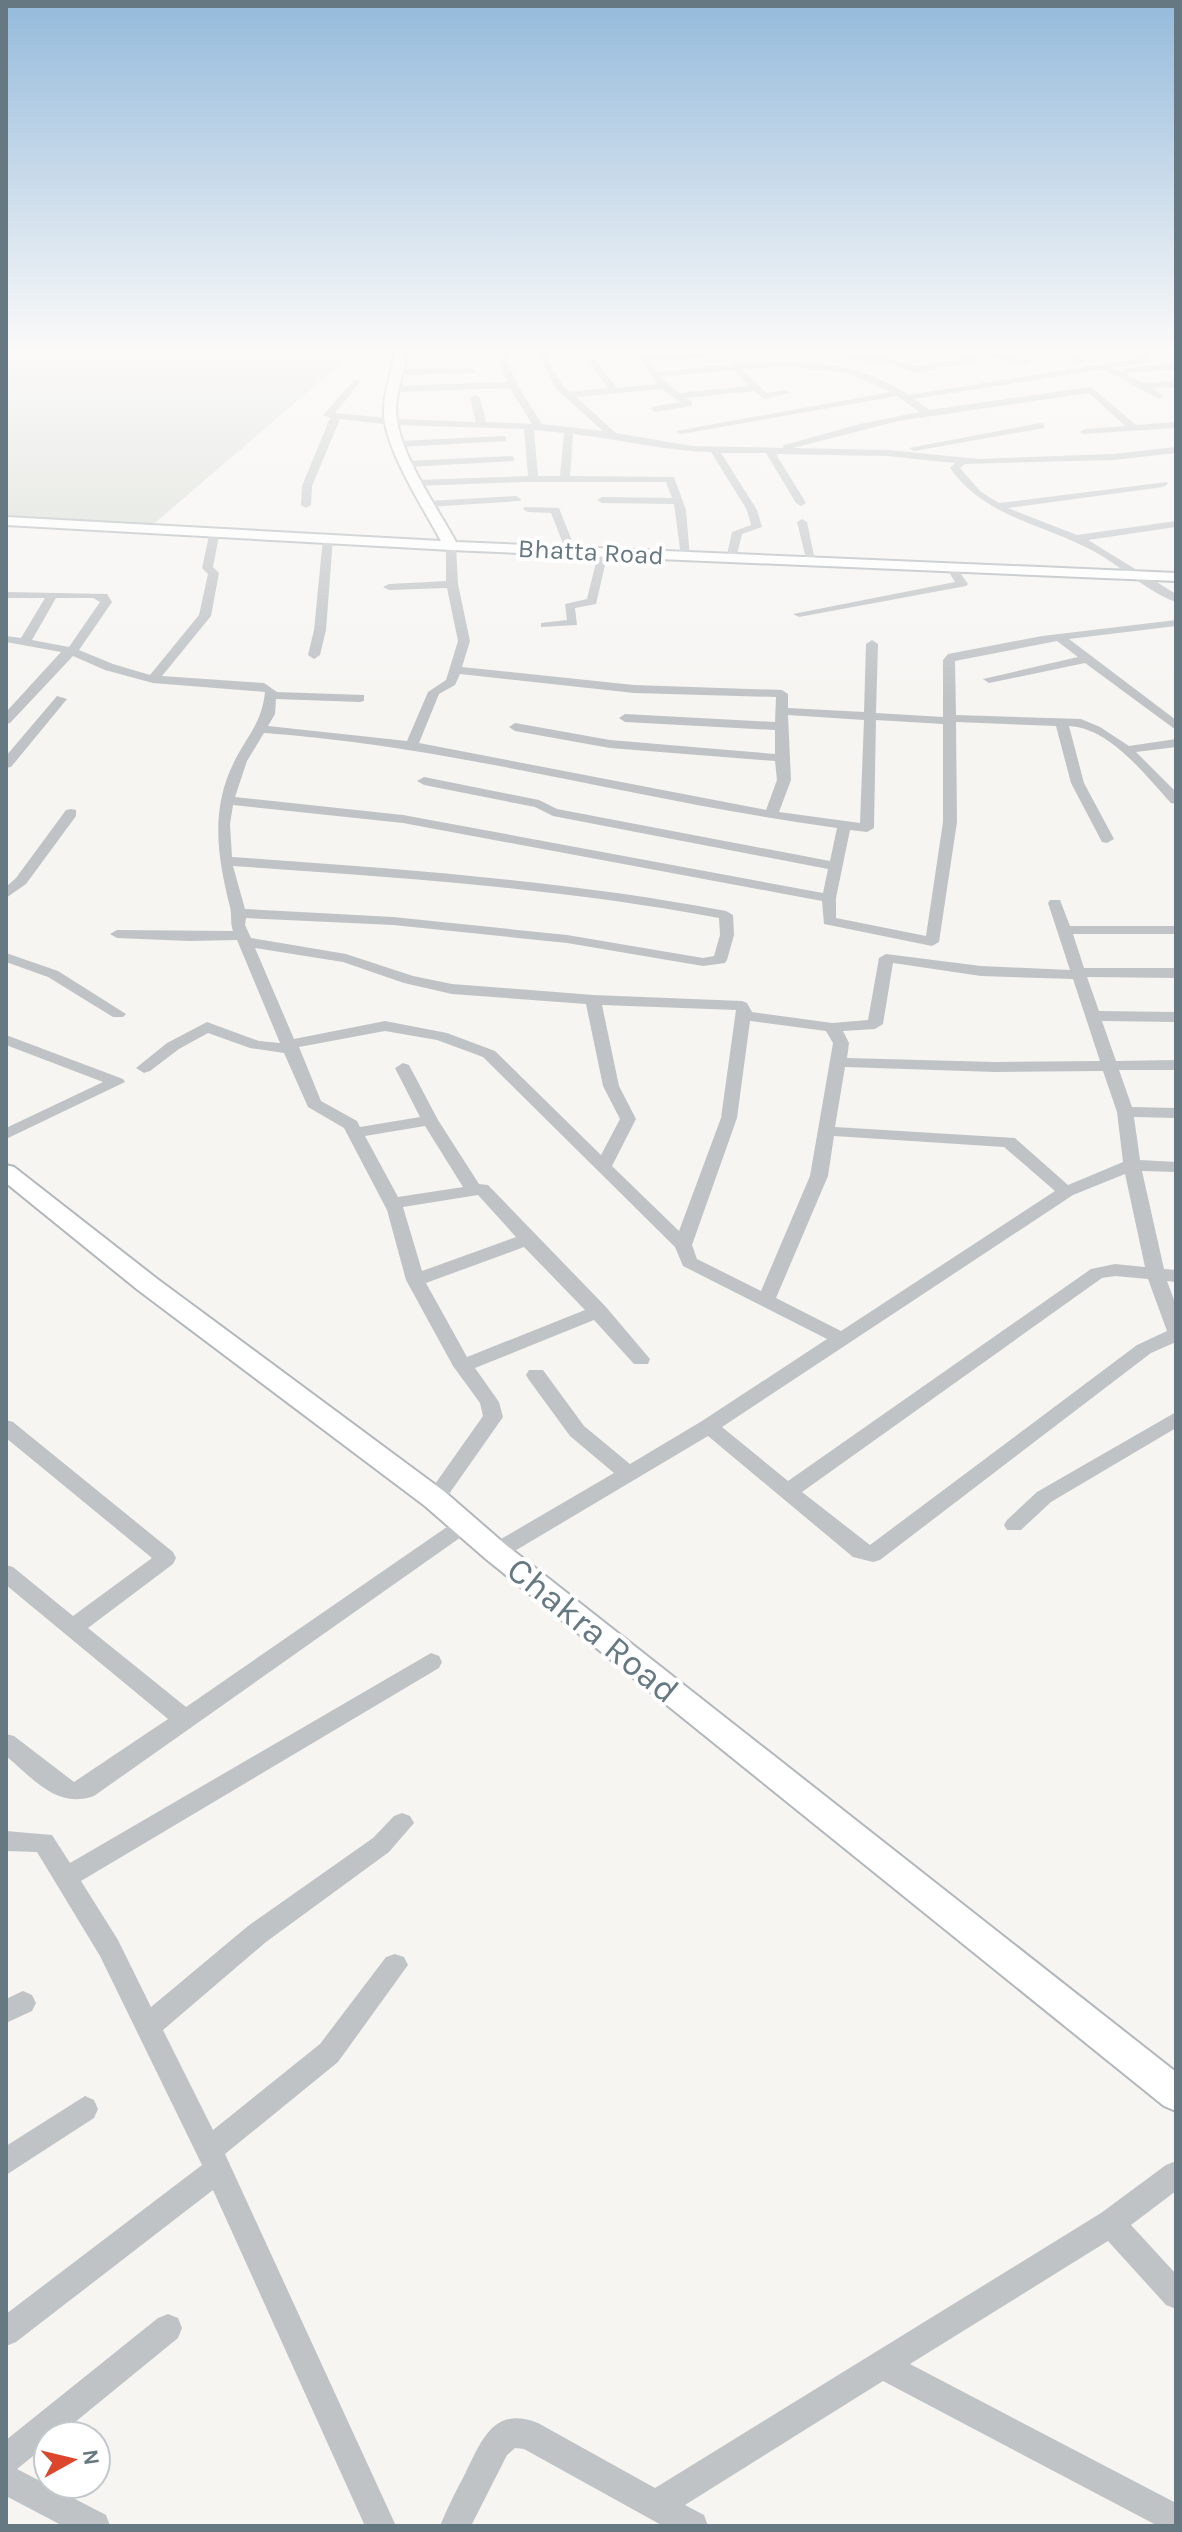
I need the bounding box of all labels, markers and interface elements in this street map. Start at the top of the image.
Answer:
street label: Bhatta Road [517,533,665,571]
street label: Chakra Road [499,1548,687,1712]
north arrow [32,2420,112,2500]
text: N [77,2448,105,2467]

